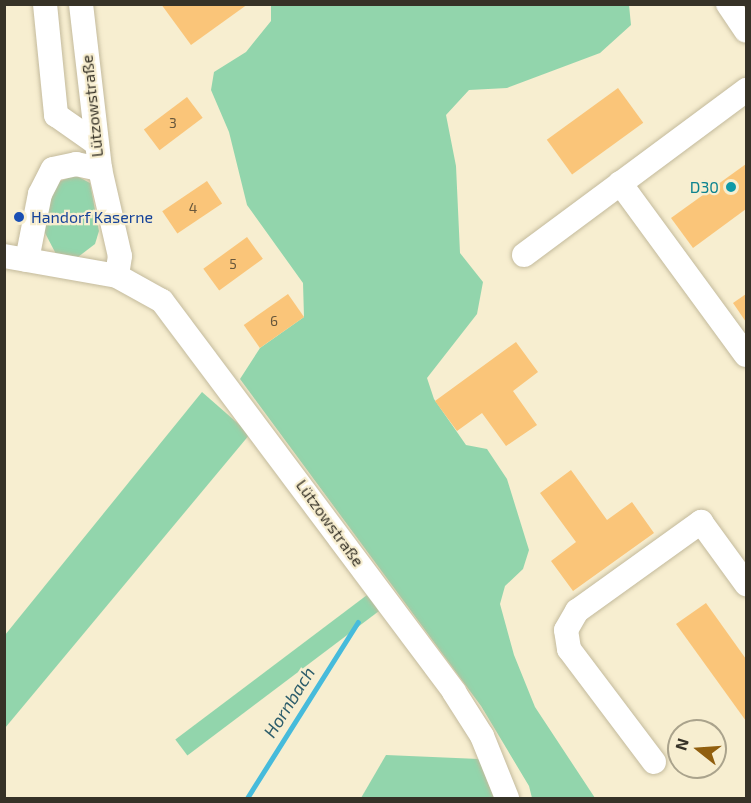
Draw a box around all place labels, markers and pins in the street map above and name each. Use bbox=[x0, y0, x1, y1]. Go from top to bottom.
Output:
place label: D30 bbox=[690, 177, 719, 197]
marker: D30 bbox=[724, 180, 738, 194]
place label: Handorf Kaserne bbox=[31, 207, 153, 227]
marker: Handorf Kaserne bbox=[12, 210, 26, 224]

